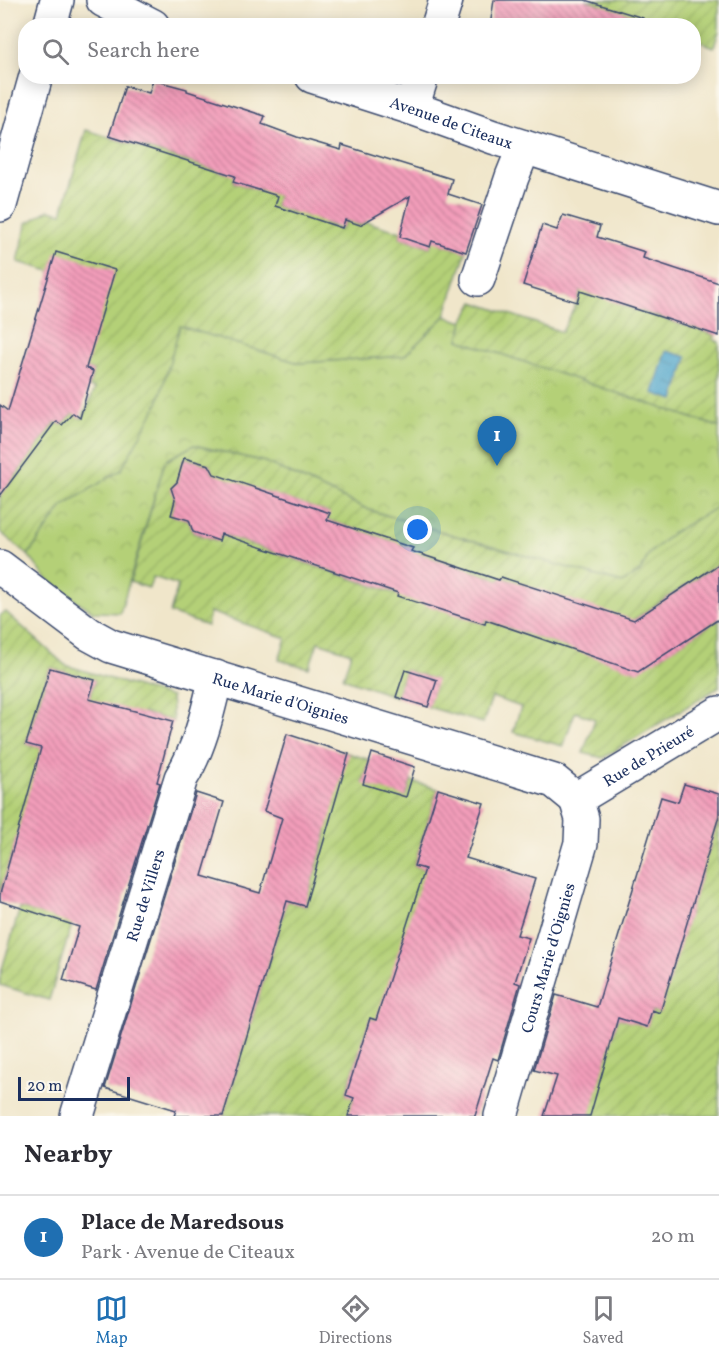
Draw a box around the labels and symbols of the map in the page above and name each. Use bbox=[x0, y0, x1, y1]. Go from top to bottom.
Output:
street label: Avenue de Citeaux bbox=[387, 93, 515, 156]
pin: 1 bbox=[478, 416, 516, 466]
your location bbox=[403, 515, 432, 544]
street label: Rue Marie d'Oignies bbox=[209, 669, 351, 731]
street label: Rue de Prieuré bbox=[599, 722, 699, 793]
street label: Rue de Villers bbox=[122, 847, 172, 945]
street label: Cours Marie d'Oignies bbox=[517, 880, 582, 1036]
scale bar bbox=[18, 1074, 130, 1102]

